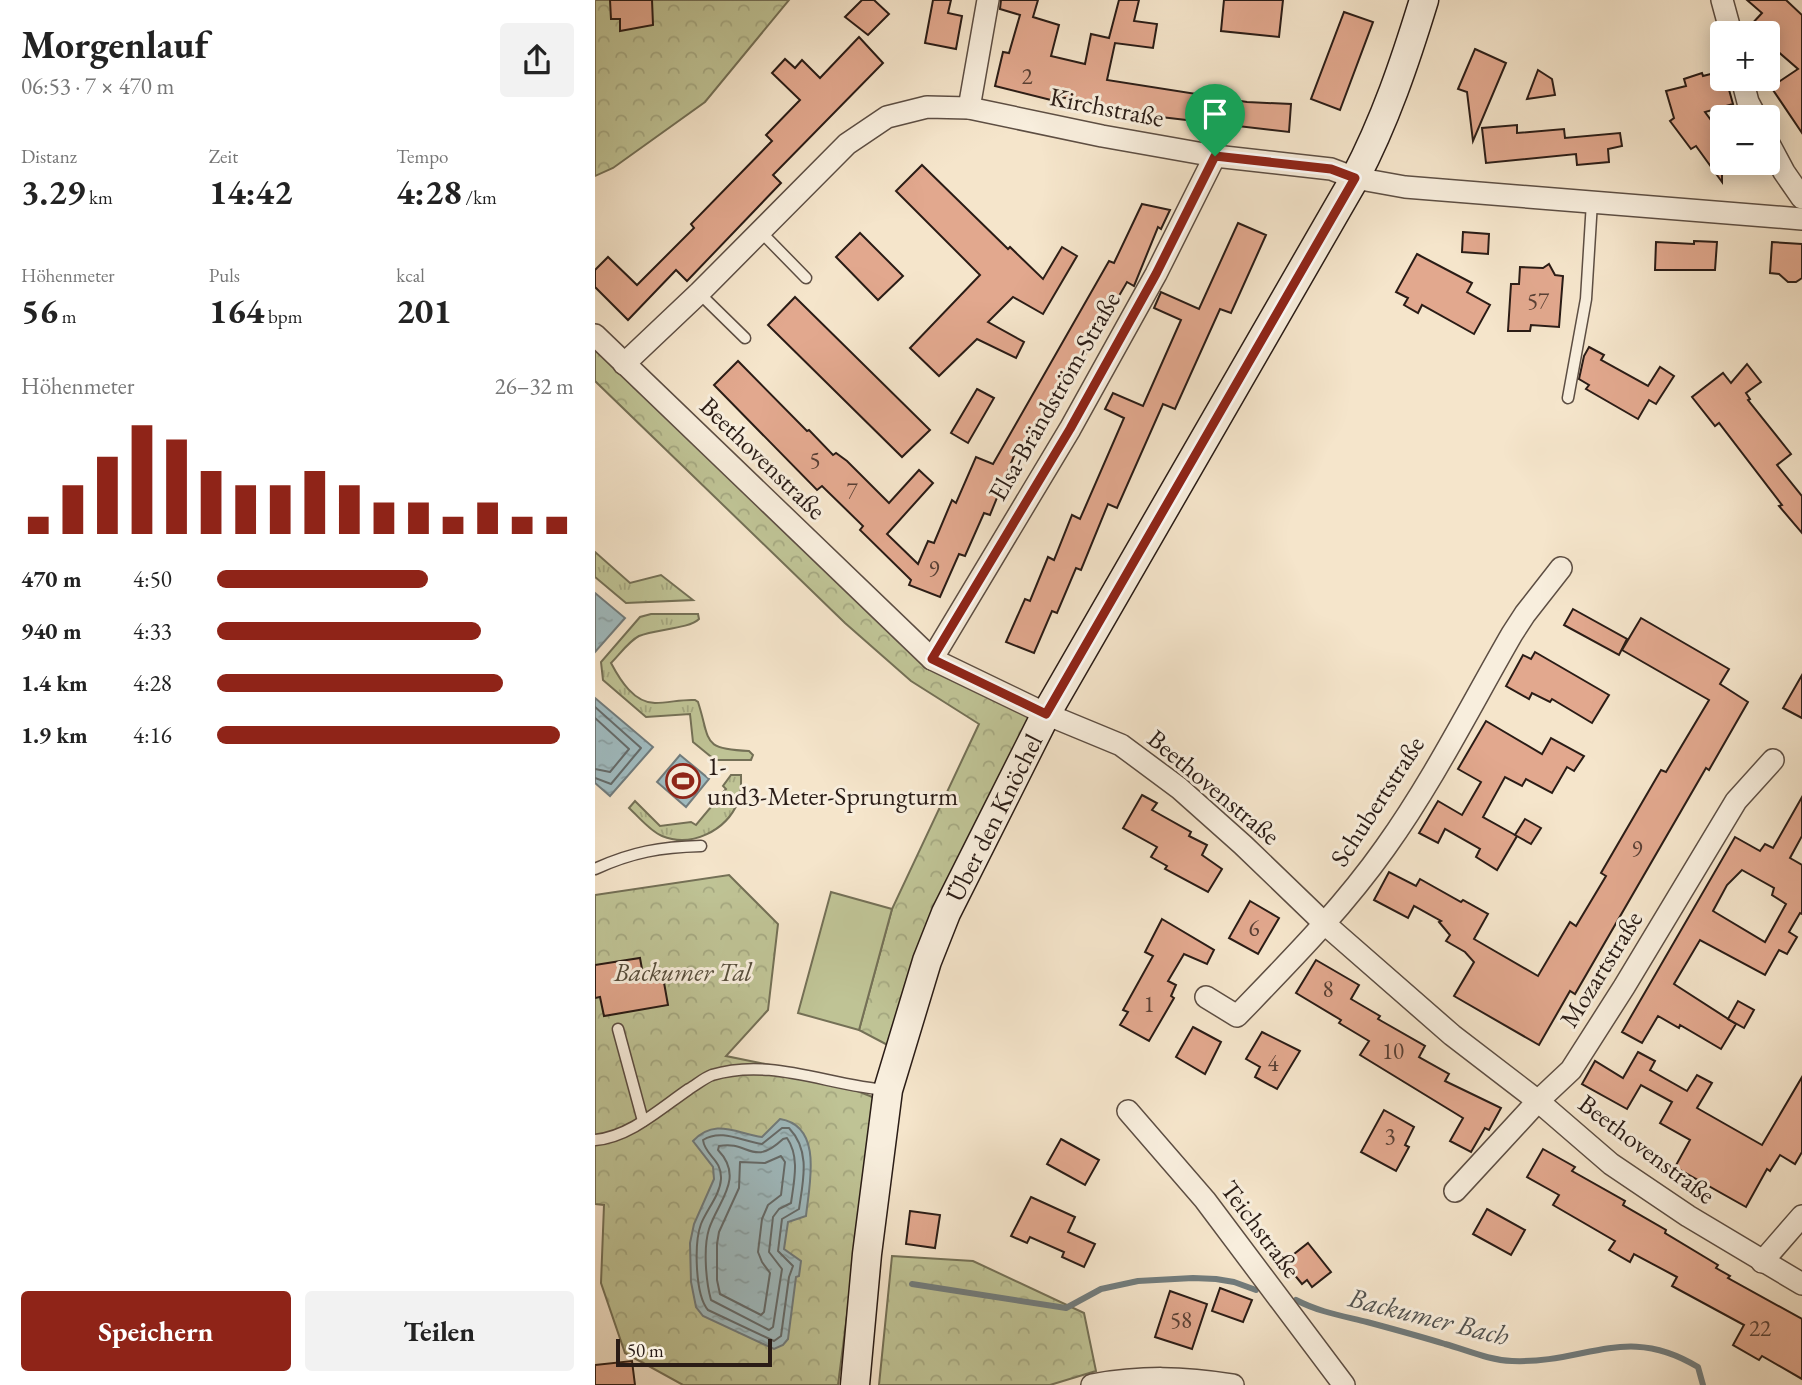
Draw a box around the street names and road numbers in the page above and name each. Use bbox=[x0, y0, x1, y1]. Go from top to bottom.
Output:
street label: Kirchstraße bbox=[1047, 79, 1167, 135]
street label: Elsa-Brändström-Straße bbox=[980, 285, 1128, 507]
street label: Beethovenstraße bbox=[693, 389, 833, 527]
street label: Beethovenstraße bbox=[1141, 722, 1287, 852]
street label: Über den Knöchel bbox=[938, 728, 1050, 907]
street label: Schubertstraße bbox=[1322, 729, 1432, 873]
street label: Mozartstraße bbox=[1552, 904, 1650, 1034]
street label: Beethovenstraße bbox=[1572, 1086, 1722, 1212]
street label: Teichstraße bbox=[1213, 1173, 1309, 1285]

